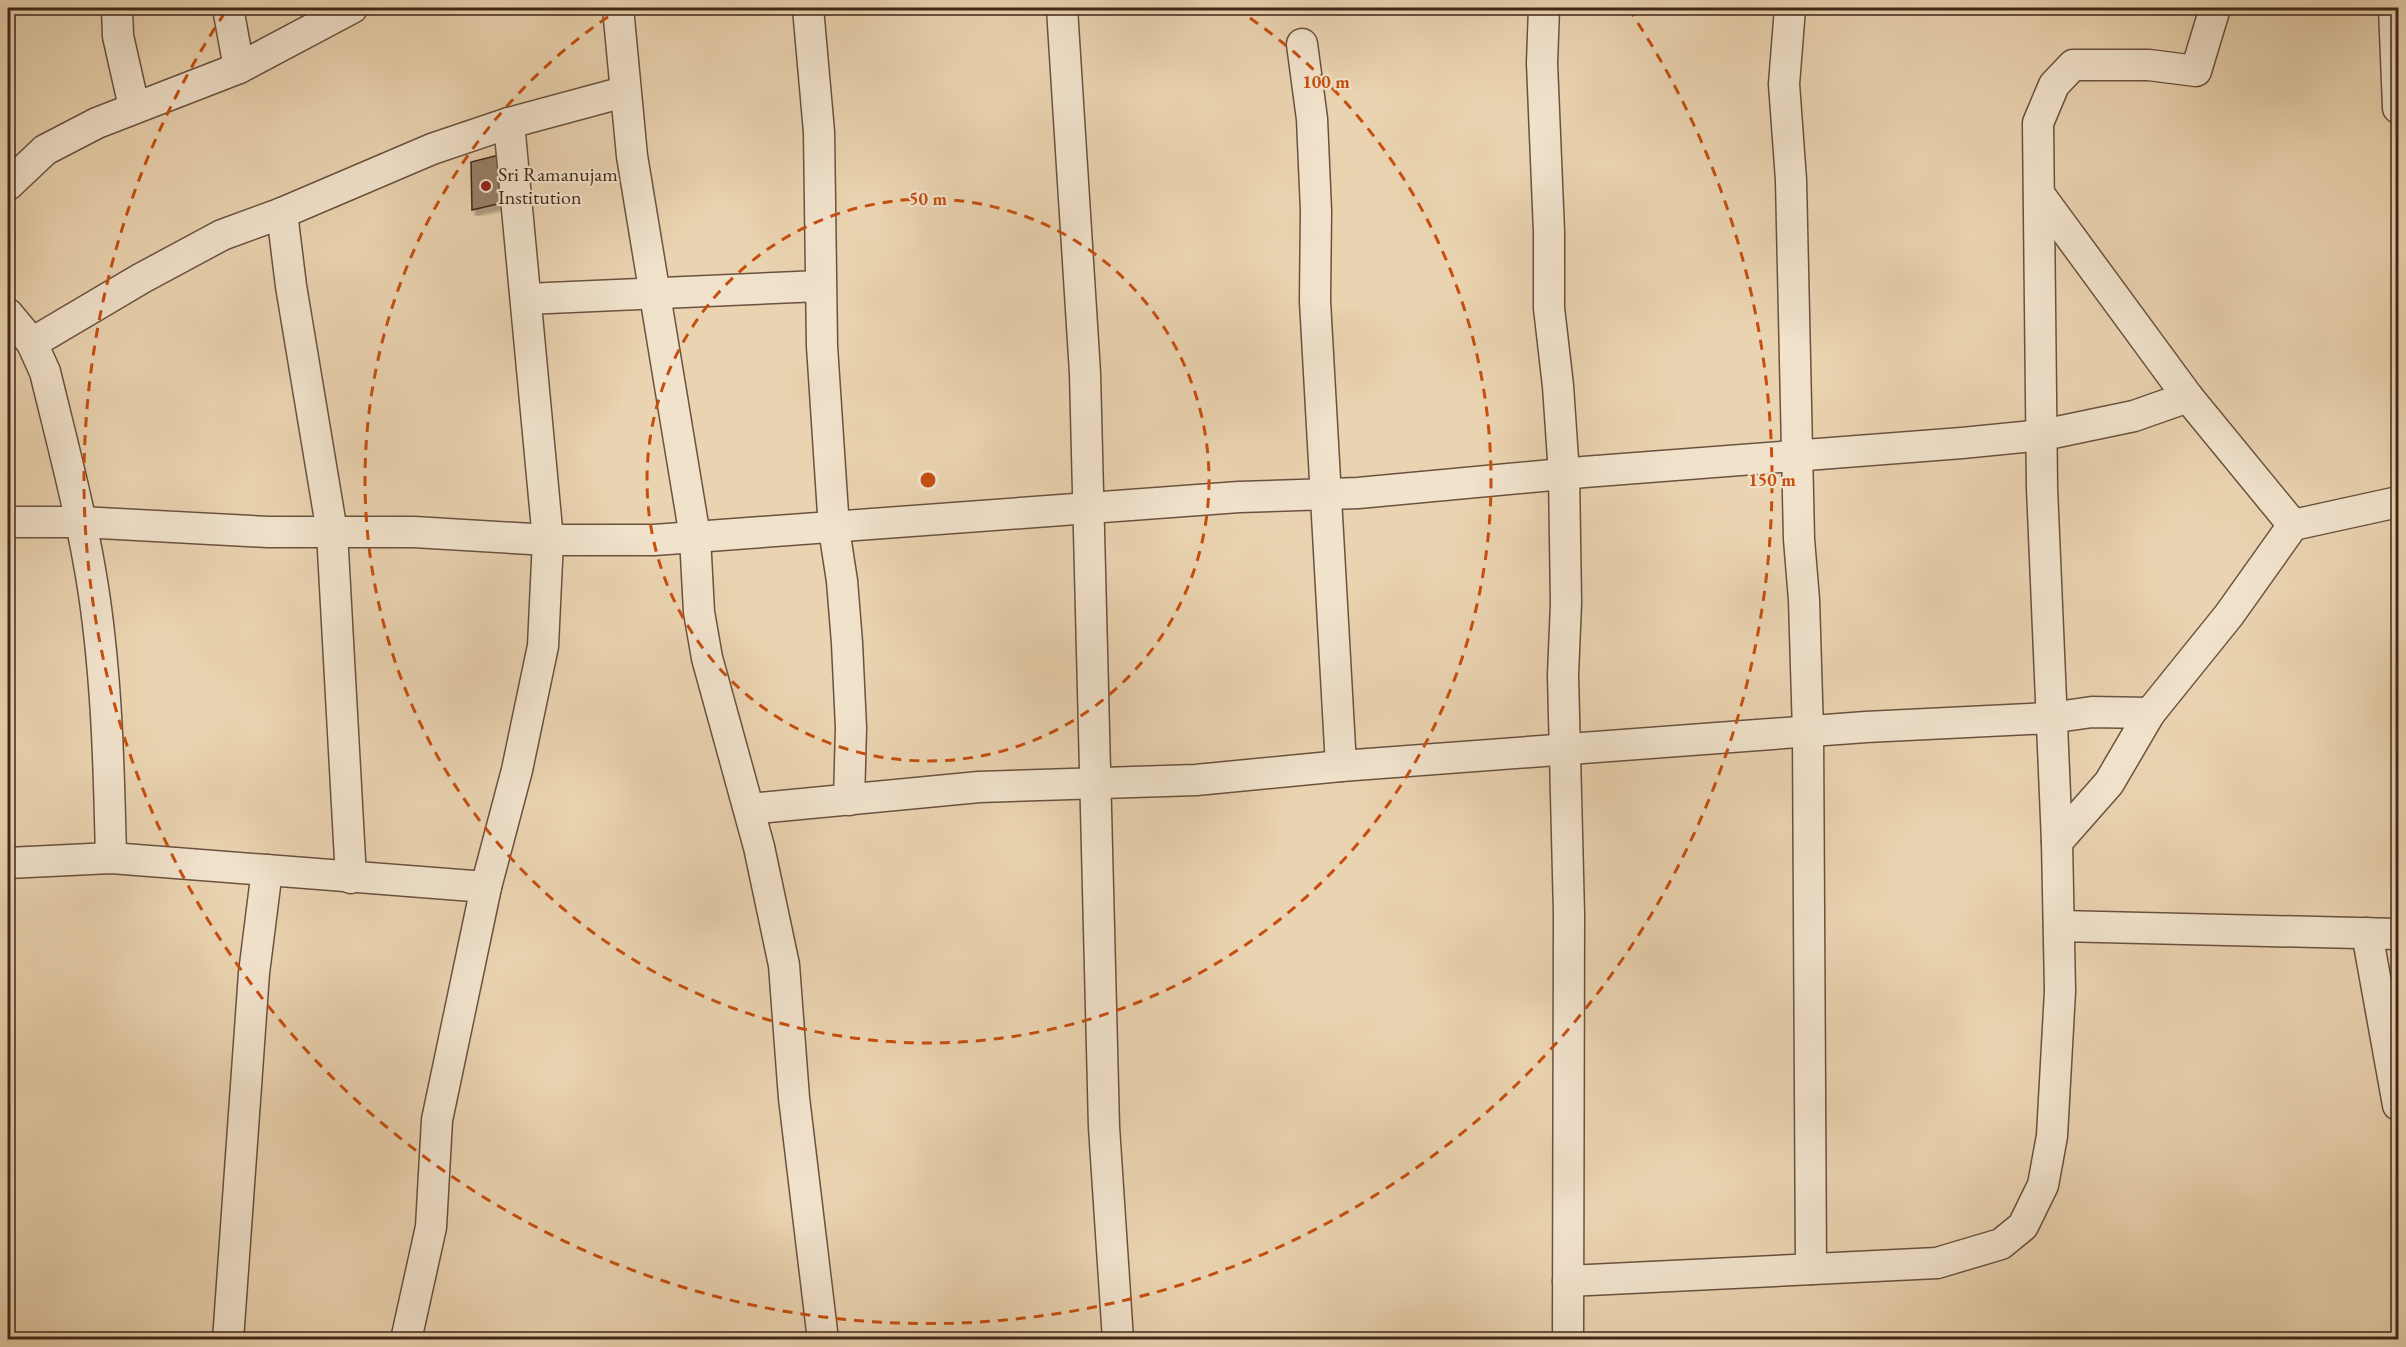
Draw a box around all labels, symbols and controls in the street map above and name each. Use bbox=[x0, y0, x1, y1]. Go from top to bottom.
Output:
text: 100 m bbox=[1302, 70, 1350, 93]
place label: Sri Ramanujam Institution bbox=[498, 161, 618, 210]
marker: Sri Ramanujam Institution bbox=[479, 179, 493, 193]
text: 50 m bbox=[909, 187, 947, 210]
text: 150 m bbox=[1748, 468, 1796, 491]
centre of rings bbox=[918, 470, 938, 490]

